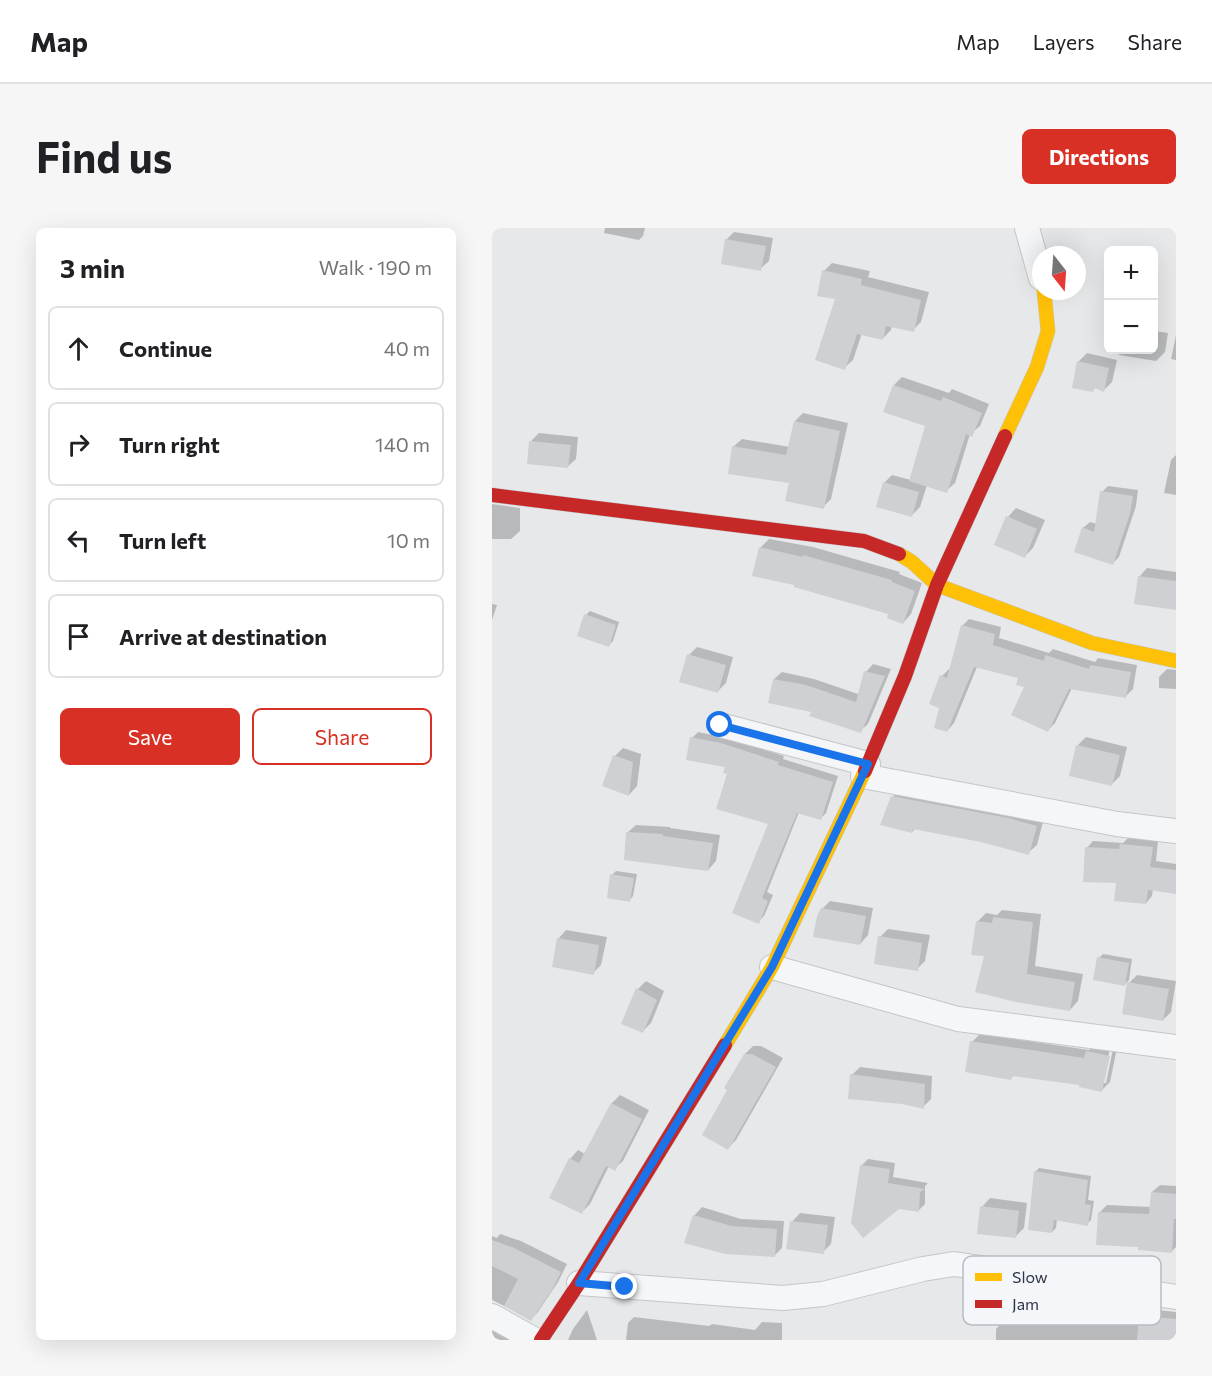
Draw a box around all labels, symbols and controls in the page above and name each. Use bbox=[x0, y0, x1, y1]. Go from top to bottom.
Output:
text: Map bbox=[30, 24, 88, 58]
text: Map bbox=[956, 29, 1000, 54]
text: Layers bbox=[1033, 29, 1095, 54]
text: Share bbox=[1128, 29, 1182, 54]
button: Directions bbox=[1022, 129, 1176, 184]
text: Find us bbox=[36, 130, 172, 182]
north arrow bbox=[1032, 246, 1086, 300]
map controls bbox=[1104, 246, 1158, 354]
button: + bbox=[1104, 246, 1158, 300]
text: 3 min bbox=[60, 252, 125, 283]
text: Walk · 190 m bbox=[319, 255, 432, 279]
button: − bbox=[1104, 300, 1158, 354]
icon: ahead bbox=[62, 332, 95, 365]
text: Continue bbox=[119, 335, 212, 362]
text: 40 m bbox=[384, 336, 430, 360]
icon: right bbox=[62, 428, 95, 461]
text: Turn right bbox=[119, 431, 220, 458]
text: 140 m bbox=[375, 432, 430, 456]
icon: left bbox=[62, 524, 95, 557]
text: Turn left bbox=[119, 527, 206, 554]
text: 10 m bbox=[387, 528, 430, 552]
icon: arrive bbox=[62, 620, 95, 653]
text: Arrive at destination bbox=[119, 623, 327, 650]
button: Save bbox=[60, 708, 240, 765]
button: Share bbox=[252, 708, 432, 765]
route start bbox=[706, 711, 732, 737]
legend bbox=[963, 1256, 1161, 1325]
text: Slow bbox=[1012, 1267, 1048, 1286]
route end bbox=[611, 1273, 637, 1299]
text: Jam bbox=[1012, 1294, 1039, 1313]

